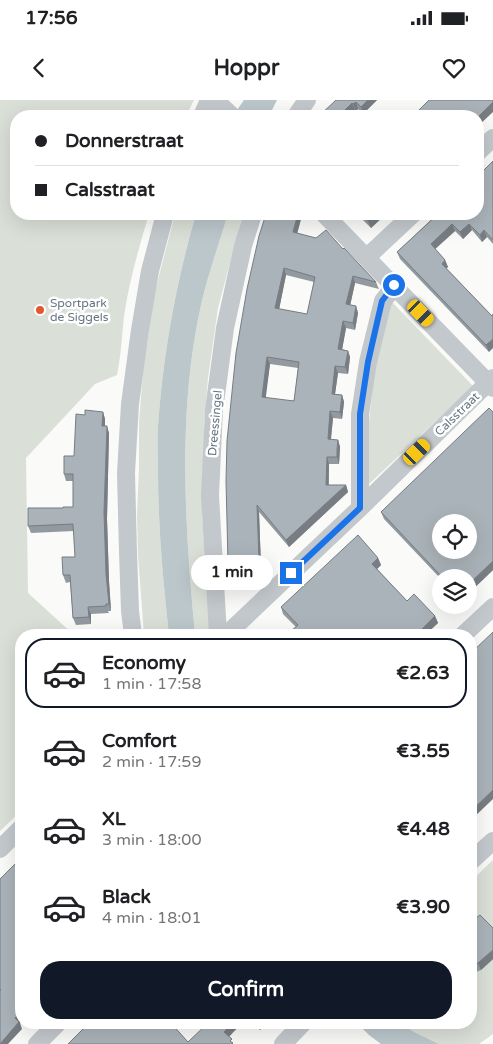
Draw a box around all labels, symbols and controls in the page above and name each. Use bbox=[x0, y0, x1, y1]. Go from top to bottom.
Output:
text: 17:56 bbox=[25, 7, 78, 29]
icon: back bbox=[25, 54, 53, 82]
icon: heart bbox=[440, 54, 468, 82]
text: Hoppr bbox=[214, 55, 279, 81]
text: Donnerstraat bbox=[65, 130, 184, 152]
text: Calsstraat bbox=[65, 179, 155, 201]
route start bbox=[383, 274, 405, 296]
place label: Sportpark de Siggels bbox=[50, 296, 109, 324]
car bbox=[405, 297, 436, 329]
marker: Sportpark de Siggels bbox=[34, 304, 46, 316]
street label: Dreessingel bbox=[205, 389, 225, 457]
street label: Calsstraat bbox=[432, 389, 483, 439]
car bbox=[400, 436, 433, 468]
map controls bbox=[432, 514, 477, 614]
button: locate bbox=[432, 514, 477, 559]
callout: 1 min bbox=[191, 556, 274, 590]
text: 1 min bbox=[211, 562, 253, 582]
route end bbox=[280, 562, 302, 584]
button: layers bbox=[432, 569, 477, 614]
icon: car bbox=[42, 651, 87, 696]
text: Economy bbox=[102, 652, 186, 674]
text: €2.63 bbox=[396, 662, 450, 684]
text: 1 min · 17:58 bbox=[102, 674, 201, 694]
icon: car bbox=[42, 729, 87, 774]
text: Comfort bbox=[102, 730, 176, 752]
text: €3.55 bbox=[396, 740, 450, 762]
text: 2 min · 17:59 bbox=[102, 752, 201, 772]
icon: car bbox=[42, 807, 87, 852]
text: XL bbox=[102, 808, 126, 830]
text: €4.48 bbox=[397, 818, 450, 840]
text: 3 min · 18:00 bbox=[102, 830, 201, 850]
icon: car bbox=[42, 885, 87, 930]
text: Black bbox=[102, 886, 151, 908]
text: €3.90 bbox=[396, 896, 450, 918]
text: 4 min · 18:01 bbox=[102, 908, 201, 928]
button: Confirm bbox=[40, 961, 452, 1019]

